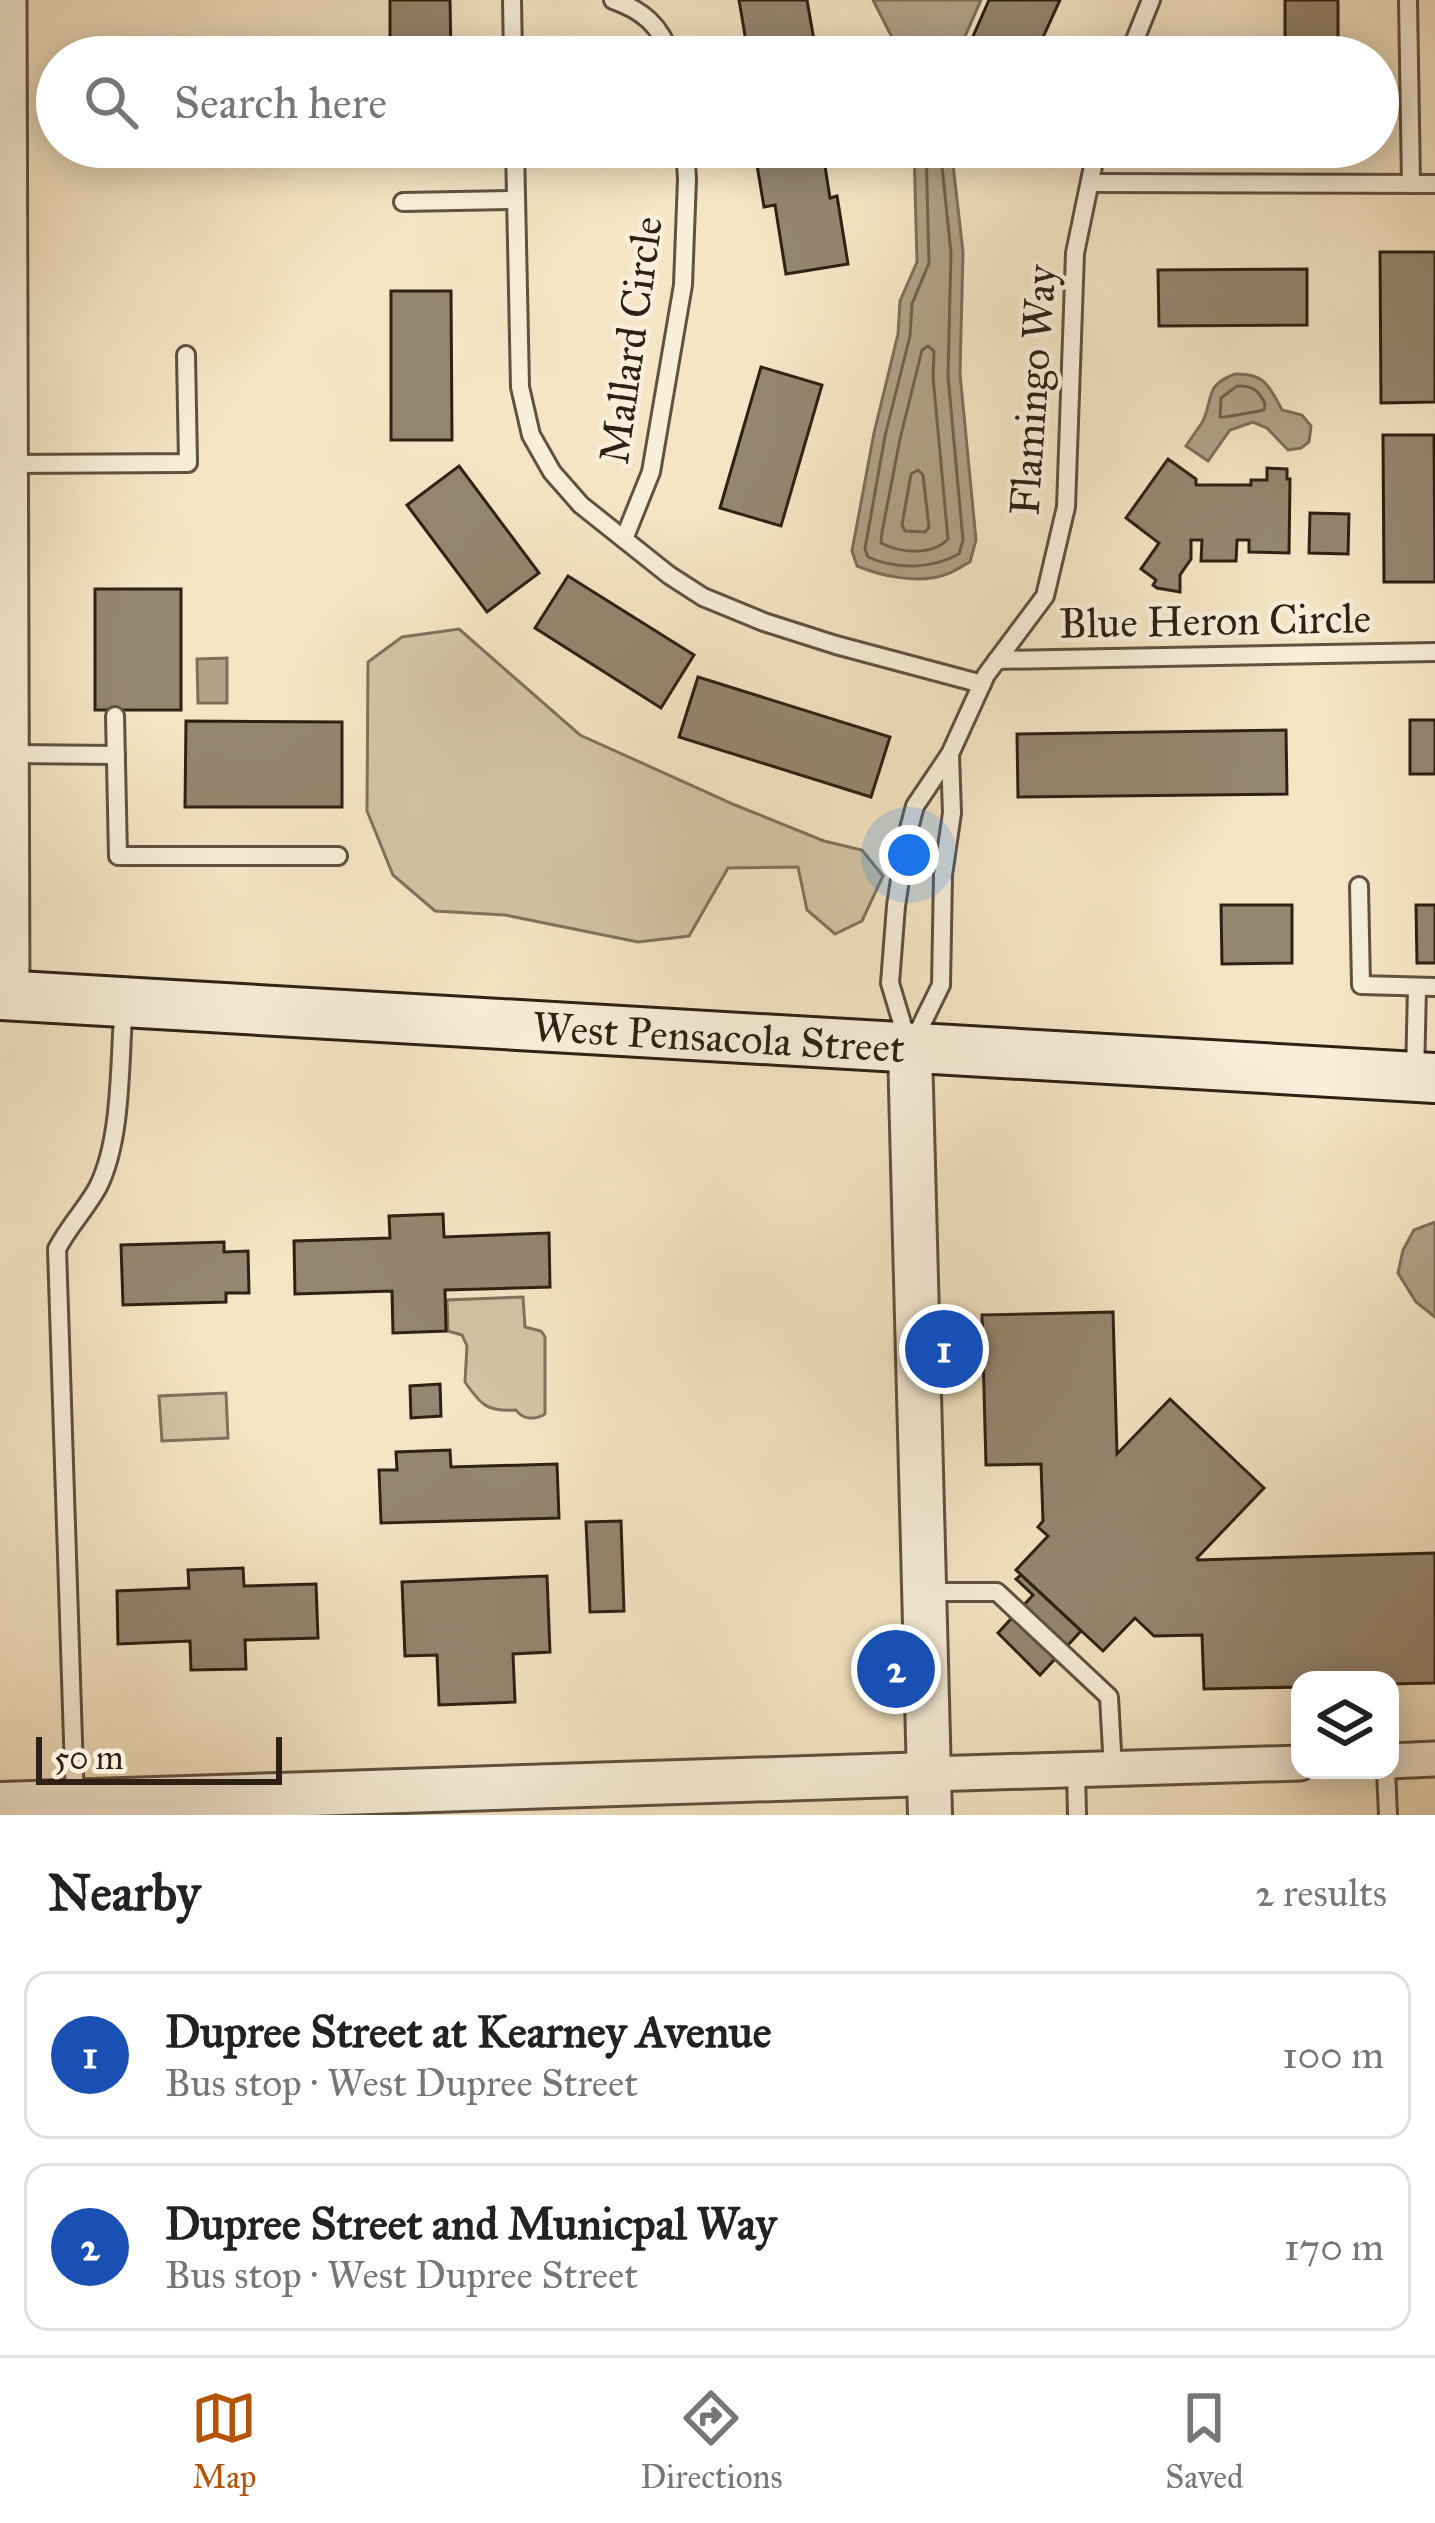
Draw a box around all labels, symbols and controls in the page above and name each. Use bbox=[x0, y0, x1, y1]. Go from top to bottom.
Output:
search box bbox=[36, 36, 1399, 168]
icon: search bbox=[78, 69, 144, 135]
text: Search here bbox=[174, 75, 387, 130]
street label: Mallard Circle bbox=[588, 213, 674, 467]
street label: Flamingo Way bbox=[998, 262, 1068, 517]
street label: Blue Heron Circle bbox=[1059, 592, 1372, 650]
your location bbox=[879, 825, 939, 885]
street label: West Pensacola Street bbox=[531, 1001, 906, 1074]
pin: 1 bbox=[905, 1304, 983, 1394]
pin: 2 bbox=[857, 1624, 935, 1714]
map controls bbox=[1291, 1671, 1399, 1779]
button: layers bbox=[1291, 1671, 1399, 1779]
scale bar bbox=[36, 1731, 282, 1784]
text: 50 m bbox=[54, 1738, 123, 1778]
text: Nearby bbox=[48, 1862, 200, 1924]
text: 2 results bbox=[1255, 1869, 1387, 1917]
text: Dupree Street at Kearney Avenue bbox=[165, 2004, 771, 2059]
text: 1 bbox=[82, 2031, 98, 2079]
text: 100 m bbox=[1282, 2031, 1384, 2079]
text: Bus stop · West Dupree Street bbox=[165, 2059, 638, 2107]
text: Dupree Street and Municpal Way bbox=[165, 2196, 777, 2251]
text: 2 bbox=[80, 2223, 100, 2271]
text: 170 m bbox=[1284, 2223, 1384, 2271]
text: Bus stop · West Dupree Street bbox=[165, 2251, 638, 2299]
tab: Map bbox=[191, 2385, 257, 2497]
tab: Directions bbox=[640, 2385, 782, 2497]
tab: Saved bbox=[1165, 2385, 1244, 2497]

